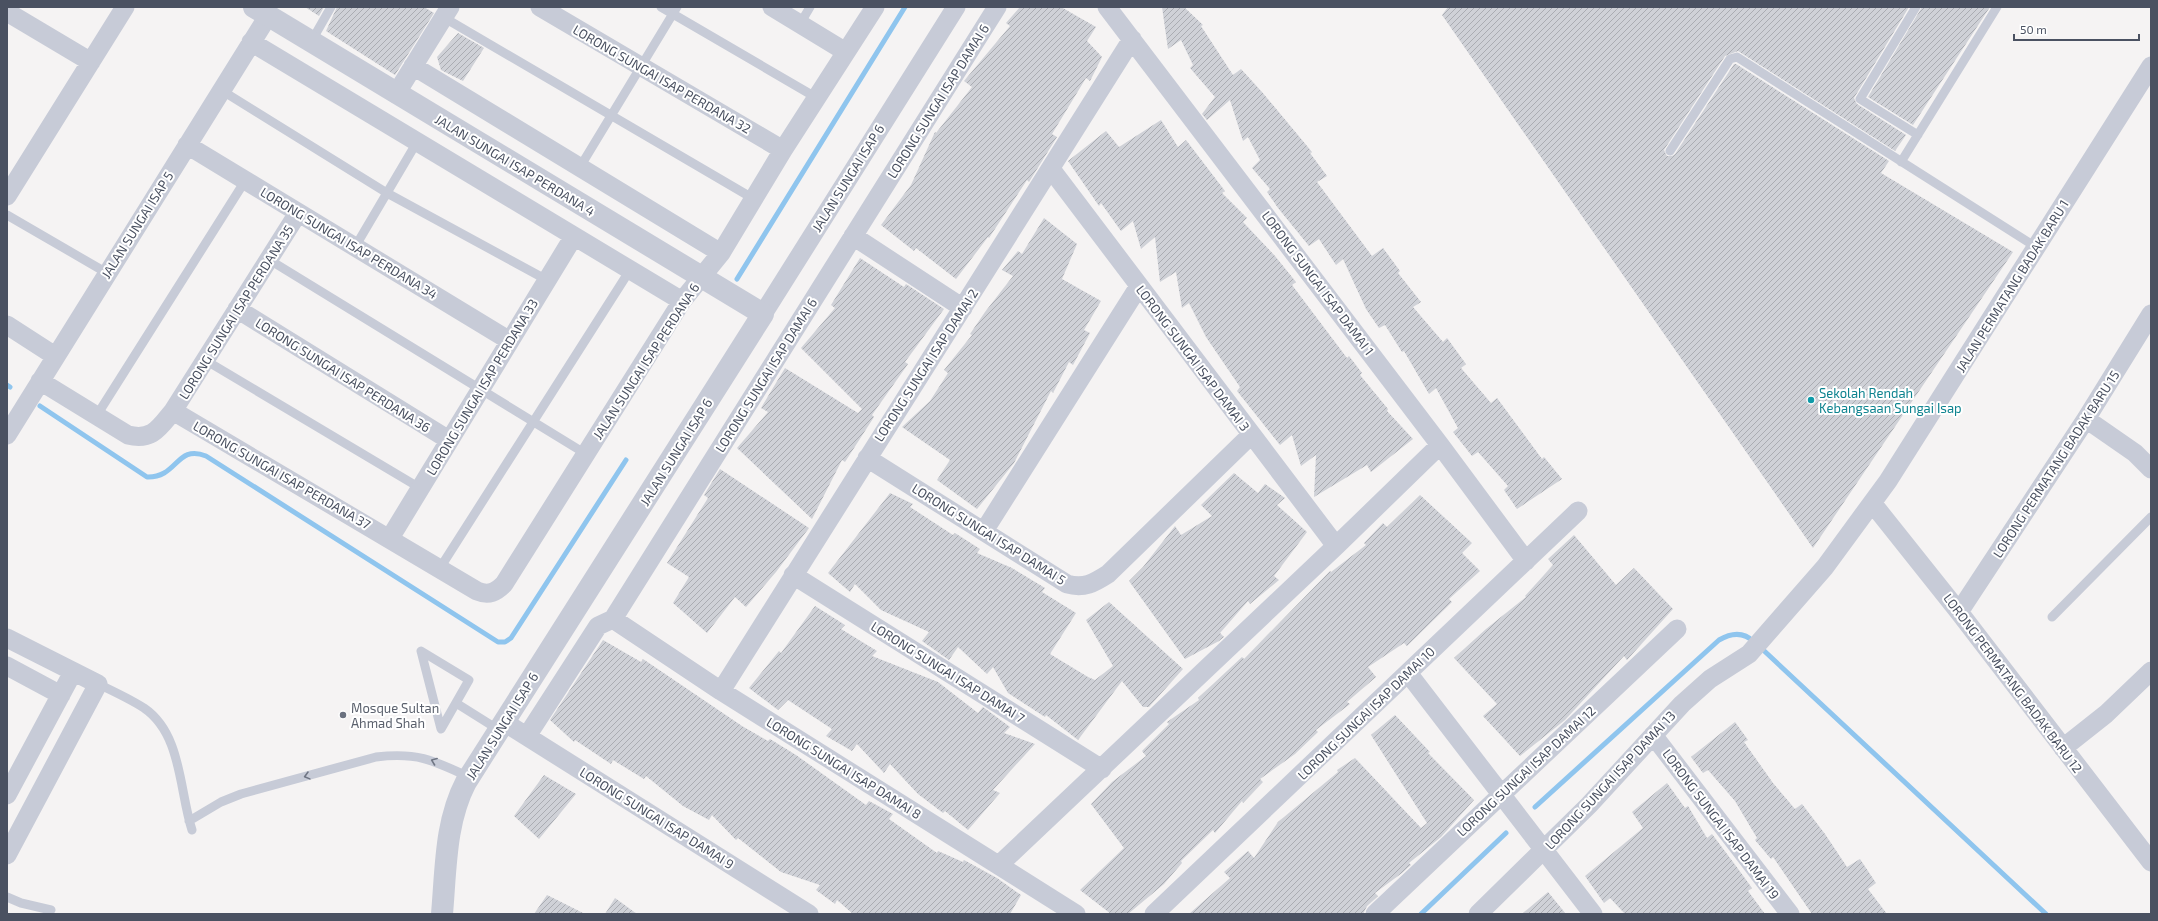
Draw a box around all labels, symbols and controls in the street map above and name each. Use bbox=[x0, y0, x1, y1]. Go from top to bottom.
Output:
scale bar bbox=[2014, 16, 2139, 42]
street label: LORONG SUNGAI ISAP PERDANA 32 bbox=[570, 21, 754, 137]
street label: LORONG SUNGAI ISAP DAMAI 6 bbox=[884, 21, 992, 181]
text: 50 m bbox=[2020, 22, 2047, 36]
street label: JALAN SUNGAI ISAP PERDANA 4 bbox=[432, 111, 598, 219]
street label: JALAN SUNGAI ISAP 6 bbox=[808, 121, 888, 235]
street label: JALAN SUNGAI ISAP 5 bbox=[98, 169, 176, 281]
street label: LORONG SUNGAI ISAP PERDANA 34 bbox=[258, 184, 440, 302]
street label: JALAN PERMATANG BADAK BARU 1 bbox=[1952, 197, 2072, 375]
street label: LORONG SUNGAI ISAP DAMAI 1 bbox=[1258, 208, 1378, 358]
street label: LORONG SUNGAI ISAP PERDANA 35 bbox=[176, 222, 296, 402]
street label: JALAN SUNGAI ISAP PERDANA 6 bbox=[589, 280, 703, 442]
street label: LORONG SUNGAI ISAP DAMAI 3 bbox=[1133, 282, 1253, 434]
street label: LORONG SUNGAI ISAP DAMAI 2 bbox=[871, 286, 981, 444]
street label: LORONG SUNGAI ISAP DAMAI 6 bbox=[712, 295, 820, 455]
street label: LORONG SUNGAI ISAP PERDANA 33 bbox=[423, 296, 541, 478]
street label: LORONG SUNGAI ISAP PERDANA 36 bbox=[253, 314, 433, 436]
street label: LORONG PERMATANG BADAK BARU 15 bbox=[1989, 367, 2123, 561]
place label: Sekolah Rendah Kebangsaan Sungai Isap bbox=[1819, 385, 1962, 416]
street label: JALAN SUNGAI ISAP 6 bbox=[636, 395, 716, 509]
marker: Sekolah Rendah Kebangsaan Sungai Isap bbox=[1806, 395, 1816, 405]
street label: LORONG SUNGAI ISAP PERDANA 37 bbox=[190, 418, 374, 533]
street label: LORONG SUNGAI ISAP DAMAI 5 bbox=[909, 480, 1069, 588]
street label: LORONG PERMATANG BADAK BARU 12 bbox=[1940, 590, 2086, 776]
street label: LORONG SUNGAI ISAP DAMAI 7 bbox=[868, 618, 1028, 726]
street label: LORONG SUNGAI ISAP DAMAI 10 bbox=[1294, 643, 1438, 783]
street label: JALAN SUNGAI ISAP 6 bbox=[462, 669, 542, 783]
place label: Mosque Sultan Ahmad Shah bbox=[351, 700, 439, 731]
street label: LORONG SUNGAI ISAP DAMAI 12 bbox=[1453, 702, 1599, 840]
street label: LORONG SUNGAI ISAP DAMAI 13 bbox=[1541, 707, 1679, 853]
marker: Mosque Sultan Ahmad Shah bbox=[338, 710, 348, 720]
street label: LORONG SUNGAI ISAP DAMAI 8 bbox=[764, 714, 924, 822]
street label: LORONG SUNGAI ISAP DAMAI 19 bbox=[1659, 746, 1783, 902]
one-way arrow bbox=[430, 757, 437, 765]
street label: LORONG SUNGAI ISAP DAMAI 9 bbox=[577, 764, 737, 872]
one-way arrow bbox=[304, 771, 311, 779]

